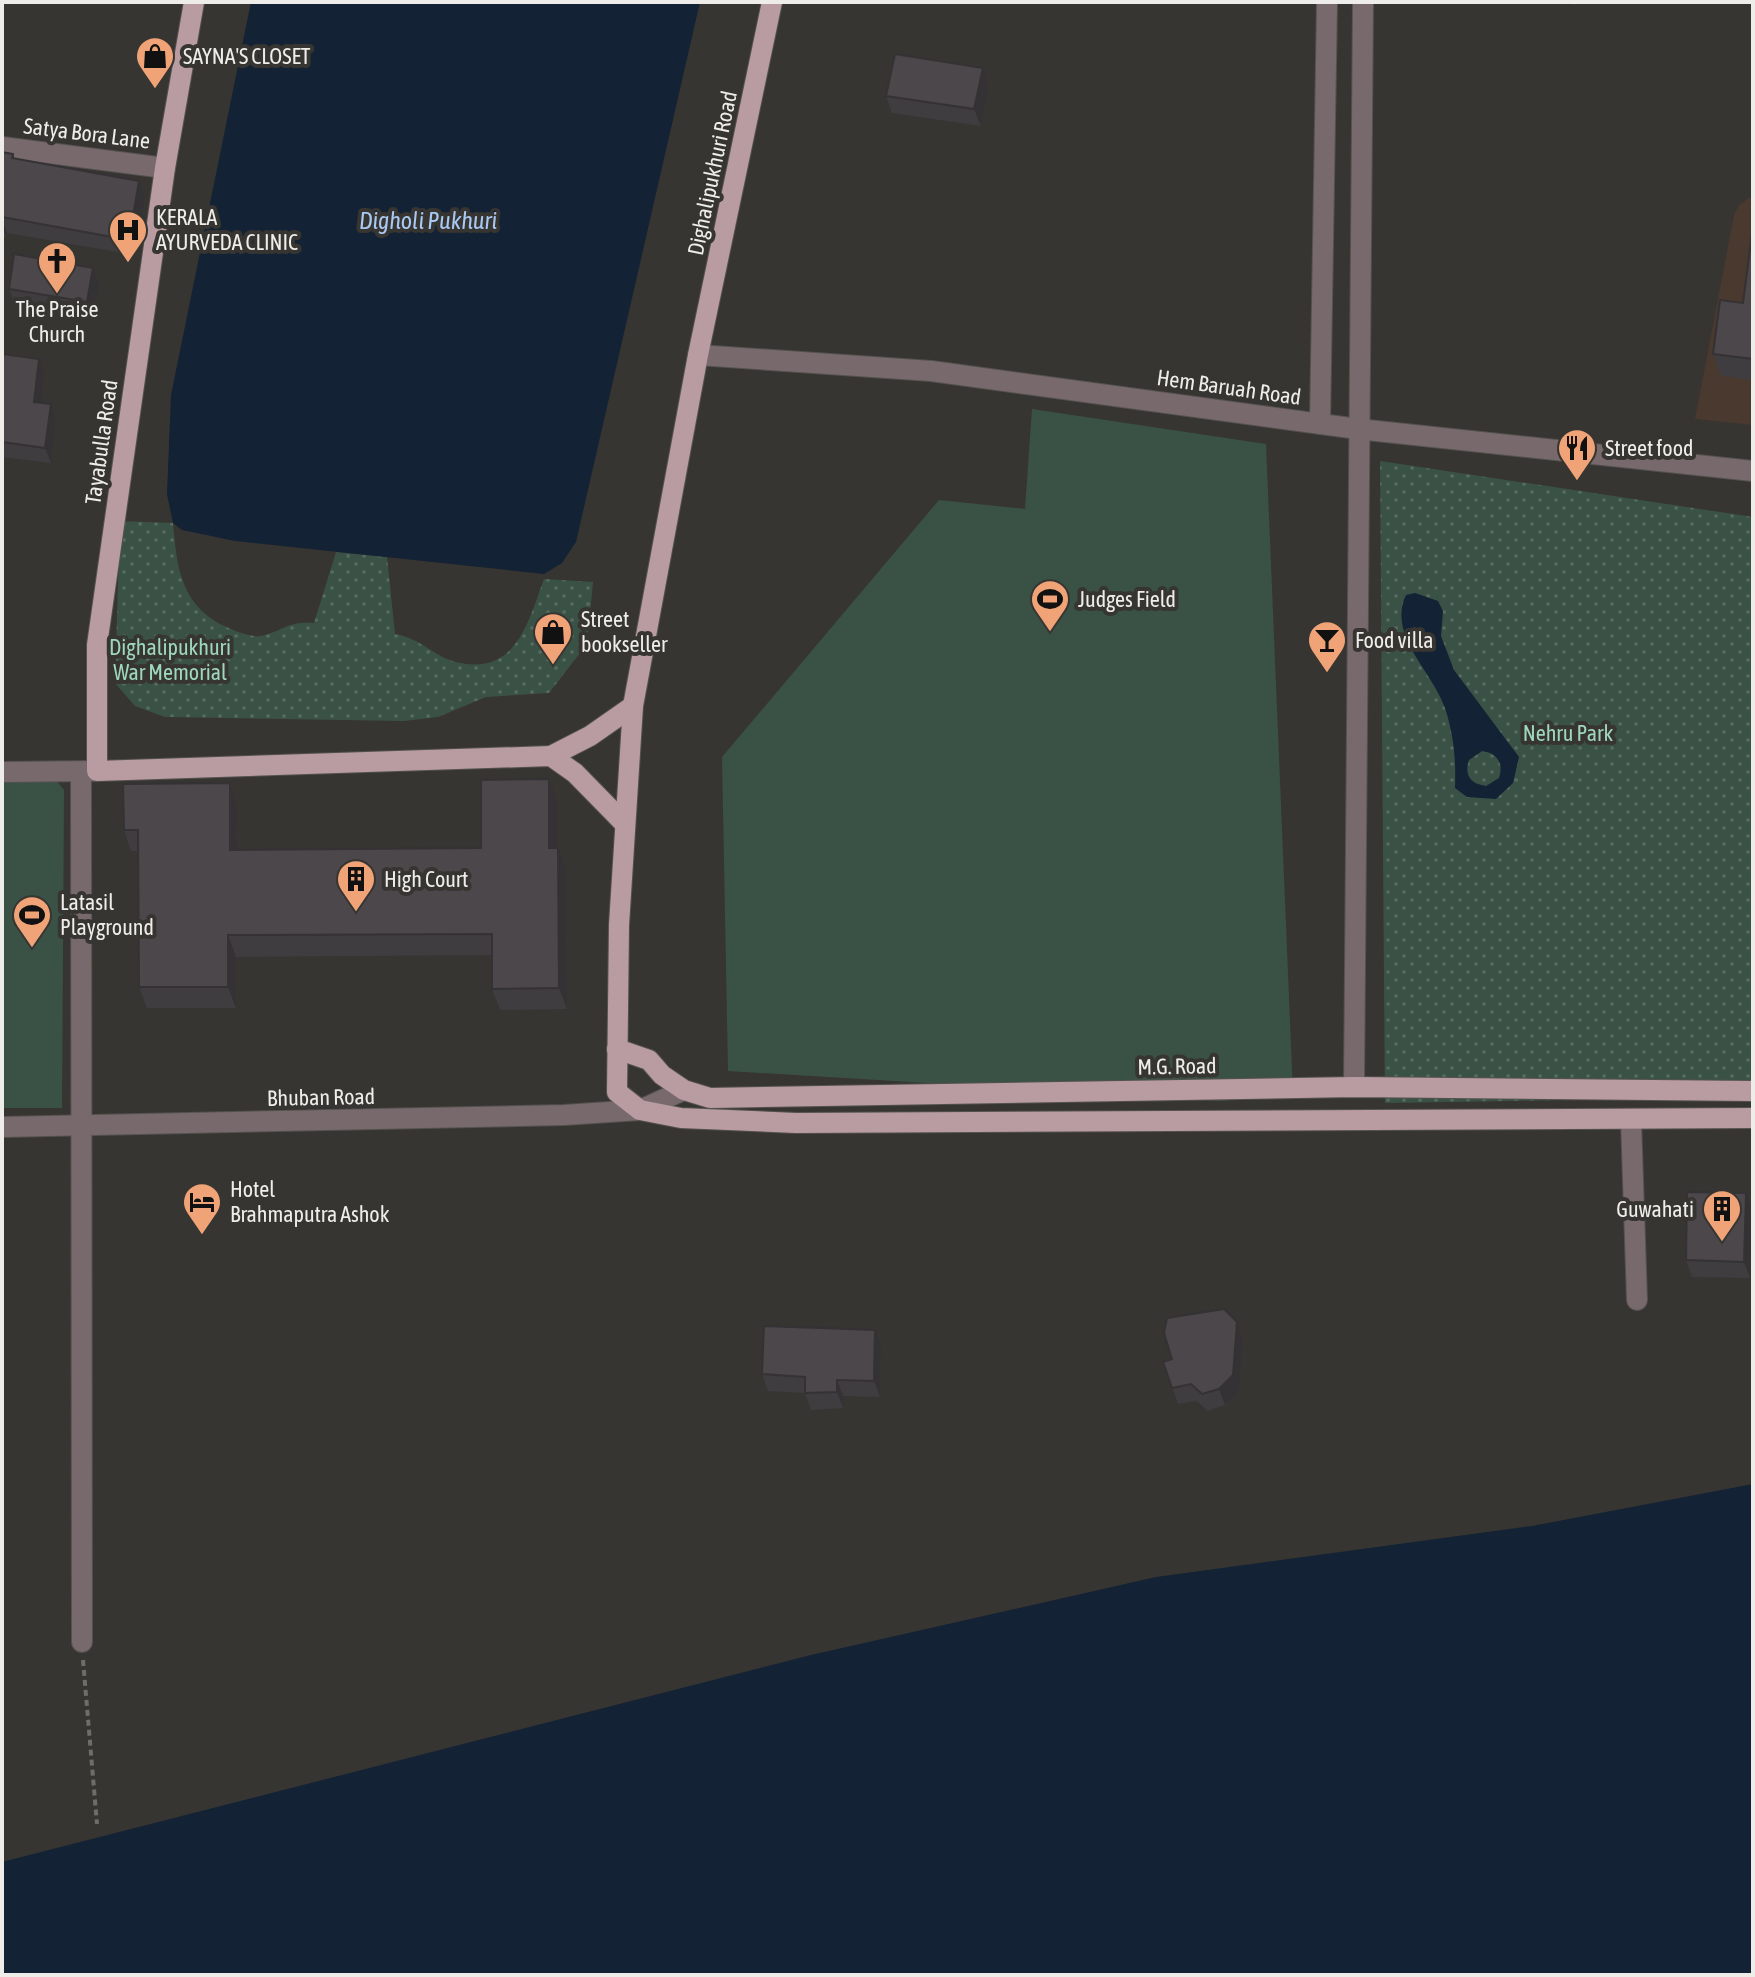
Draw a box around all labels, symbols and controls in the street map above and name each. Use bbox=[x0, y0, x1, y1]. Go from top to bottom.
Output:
shop icon: SAYNA'S CLOSET bbox=[134, 35, 176, 90]
place label: SAYNA'S CLOSET bbox=[183, 43, 311, 69]
street label: Dighalipukhuri Road bbox=[682, 89, 742, 257]
street label: Satya Bora Lane bbox=[22, 112, 152, 154]
place label: KERALA AYURVEDA CLINIC bbox=[156, 204, 298, 255]
water label: Digholi Pukhuri bbox=[359, 207, 497, 234]
hospital icon: KERALA AYURVEDA CLINIC bbox=[107, 209, 149, 264]
church icon: The Praise Church bbox=[36, 240, 78, 295]
place label: The Praise Church bbox=[16, 296, 98, 347]
street label: Hem Baruah Road bbox=[1155, 364, 1303, 410]
street label: Tayabulla Road bbox=[79, 378, 123, 506]
restaurant icon: Street food bbox=[1556, 427, 1598, 482]
place label: Street food bbox=[1605, 435, 1693, 461]
sports icon: Judges Field bbox=[1029, 578, 1071, 633]
place label: Judges Field bbox=[1078, 586, 1176, 612]
place label: Street bookseller bbox=[581, 606, 668, 657]
shop icon: Street bookseller bbox=[532, 611, 574, 666]
bar icon: Food villa bbox=[1306, 619, 1348, 674]
place label: Food villa bbox=[1355, 627, 1434, 653]
park label: Dighalipukhuri War Memorial bbox=[109, 634, 231, 685]
park label: Nehru Park bbox=[1523, 720, 1614, 746]
building icon: High Court bbox=[335, 858, 377, 913]
place label: High Court bbox=[384, 866, 468, 892]
place label: Latasil Playground bbox=[60, 889, 154, 940]
sports icon: Latasil Playground bbox=[11, 894, 53, 949]
street label: M.G. Road bbox=[1137, 1052, 1217, 1080]
street label: Bhuban Road bbox=[267, 1083, 375, 1111]
place label: Hotel Brahmaputra Ashok bbox=[230, 1176, 390, 1227]
hotel icon: Hotel Brahmaputra Ashok bbox=[181, 1181, 223, 1236]
building icon: Guwahati bbox=[1701, 1188, 1743, 1243]
place label: Guwahati bbox=[1616, 1196, 1694, 1222]

